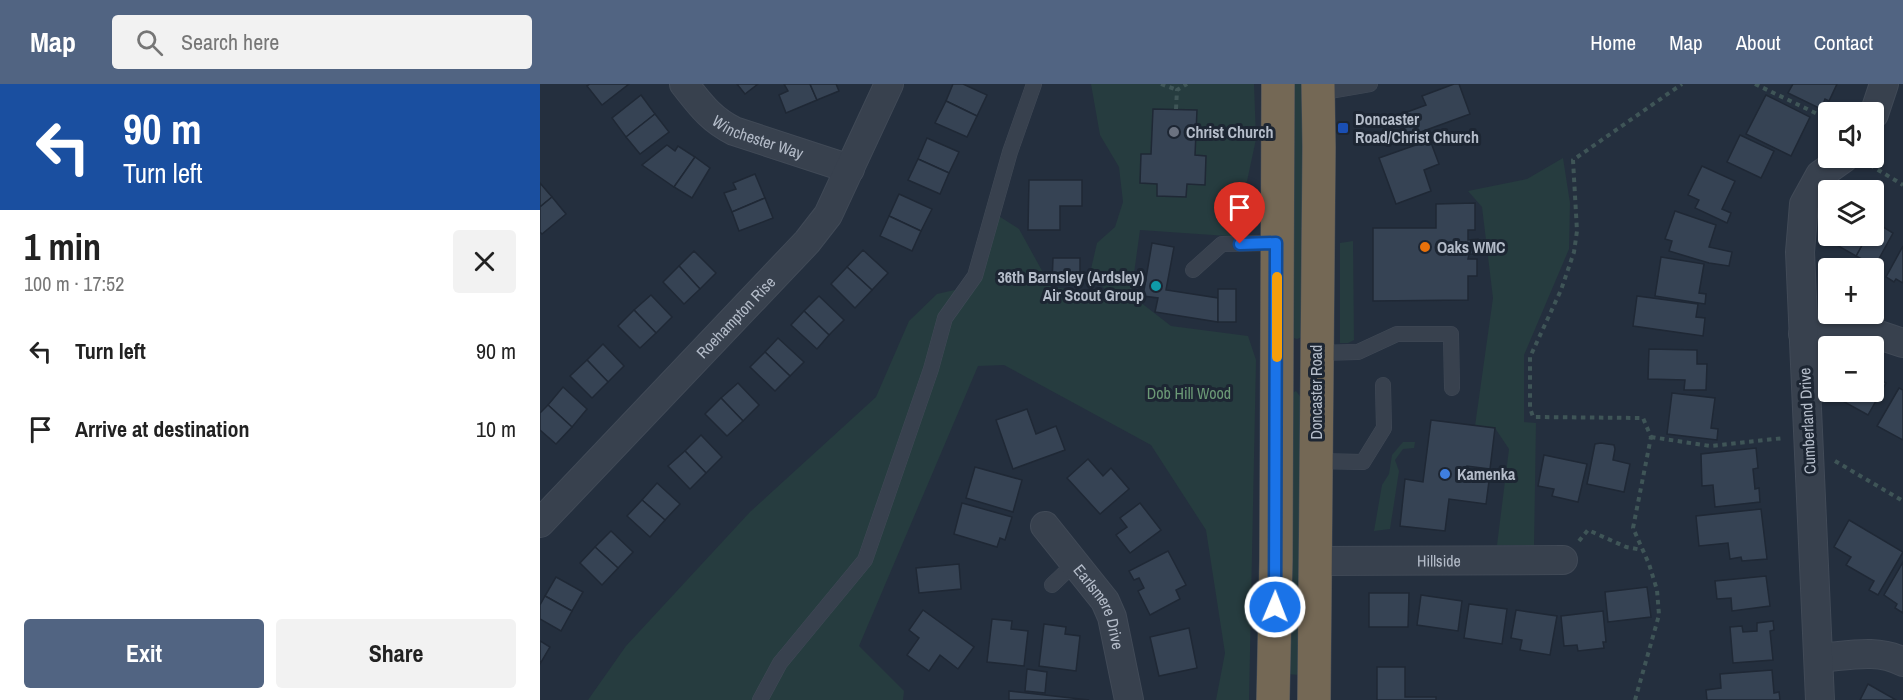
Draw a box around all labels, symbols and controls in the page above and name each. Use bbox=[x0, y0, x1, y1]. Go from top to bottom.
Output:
search box bbox=[112, 15, 532, 69]
text: Map bbox=[30, 23, 76, 61]
icon: search bbox=[133, 26, 166, 59]
text: Search here bbox=[181, 27, 279, 57]
text: Home bbox=[1590, 28, 1636, 57]
text: Map bbox=[1669, 28, 1703, 57]
text: About bbox=[1736, 28, 1781, 57]
text: Contact bbox=[1814, 28, 1873, 57]
text: 90 m bbox=[123, 101, 202, 157]
map controls bbox=[1818, 102, 1884, 402]
button: sound bbox=[1818, 102, 1884, 168]
icon: left bbox=[24, 108, 102, 186]
place label: Doncaster Road/Christ Church bbox=[1355, 108, 1479, 148]
street label: Winchester Way bbox=[708, 110, 807, 164]
place label: Christ Church bbox=[1186, 121, 1273, 143]
marker: Doncaster Road/Christ Church bbox=[1336, 121, 1350, 135]
marker: Christ Church bbox=[1167, 125, 1181, 139]
text: Turn left bbox=[123, 155, 202, 191]
button: layers bbox=[1818, 180, 1884, 246]
pin bbox=[1214, 182, 1265, 244]
icon: arrive bbox=[1223, 191, 1256, 224]
text: 1 min bbox=[24, 223, 101, 271]
button: close bbox=[453, 230, 516, 293]
place label: Oaks WMC bbox=[1437, 236, 1506, 258]
marker: Oaks WMC bbox=[1418, 240, 1432, 254]
button: + bbox=[1818, 258, 1884, 324]
place label: 36th Barnsley (Ardsley) Air Scout Group bbox=[997, 266, 1144, 306]
text: 100 m · 17:52 bbox=[24, 270, 124, 297]
street label: Roehampton Rise bbox=[691, 271, 780, 363]
marker: 36th Barnsley (Ardsley) Air Scout Group bbox=[1149, 279, 1163, 293]
icon: left bbox=[24, 335, 57, 368]
text: Turn left bbox=[75, 336, 146, 366]
text: 90 m bbox=[476, 336, 516, 366]
button: − bbox=[1818, 336, 1884, 402]
street label: Doncaster Road bbox=[1305, 345, 1327, 439]
street label: Cumberland Drive bbox=[1793, 367, 1821, 475]
park label: Dob Hill Wood bbox=[1147, 382, 1231, 404]
icon: arrive bbox=[24, 413, 57, 446]
text: Arrive at destination bbox=[75, 414, 249, 444]
text: 10 m bbox=[476, 414, 516, 444]
place label: Kamenka bbox=[1457, 463, 1516, 485]
marker: Kamenka bbox=[1438, 467, 1452, 481]
street label: Hillside bbox=[1417, 549, 1461, 572]
street label: Earlsmere Drive bbox=[1069, 559, 1129, 651]
position arrow bbox=[1243, 575, 1307, 639]
button: Exit bbox=[24, 619, 264, 688]
button: Share bbox=[276, 619, 516, 688]

